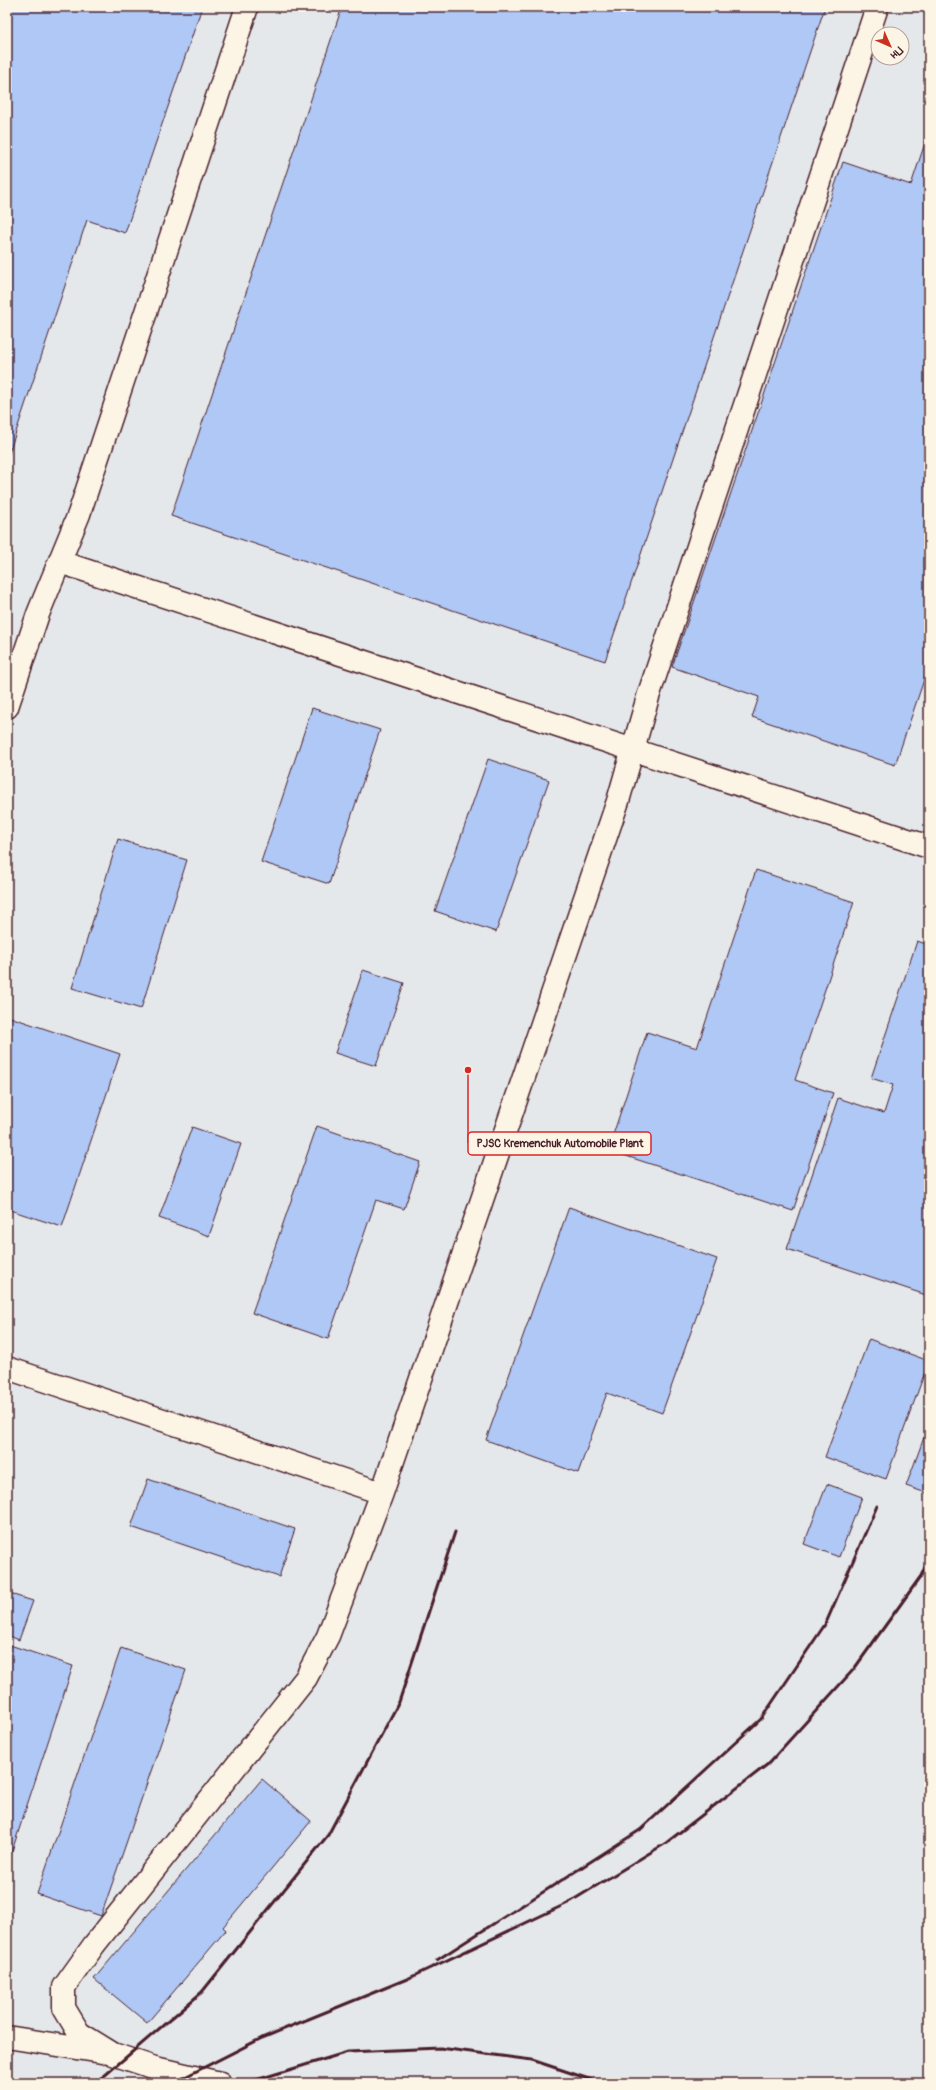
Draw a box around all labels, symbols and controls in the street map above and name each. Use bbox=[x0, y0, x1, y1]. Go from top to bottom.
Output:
north arrow bbox=[870, 26, 910, 66]
text: Пн bbox=[887, 44, 906, 62]
callout: PJSC Kremenchuk Automobile Plant bbox=[468, 1132, 651, 1155]
text: PJSC Kremenchuk Automobile Plant bbox=[477, 1137, 644, 1150]

